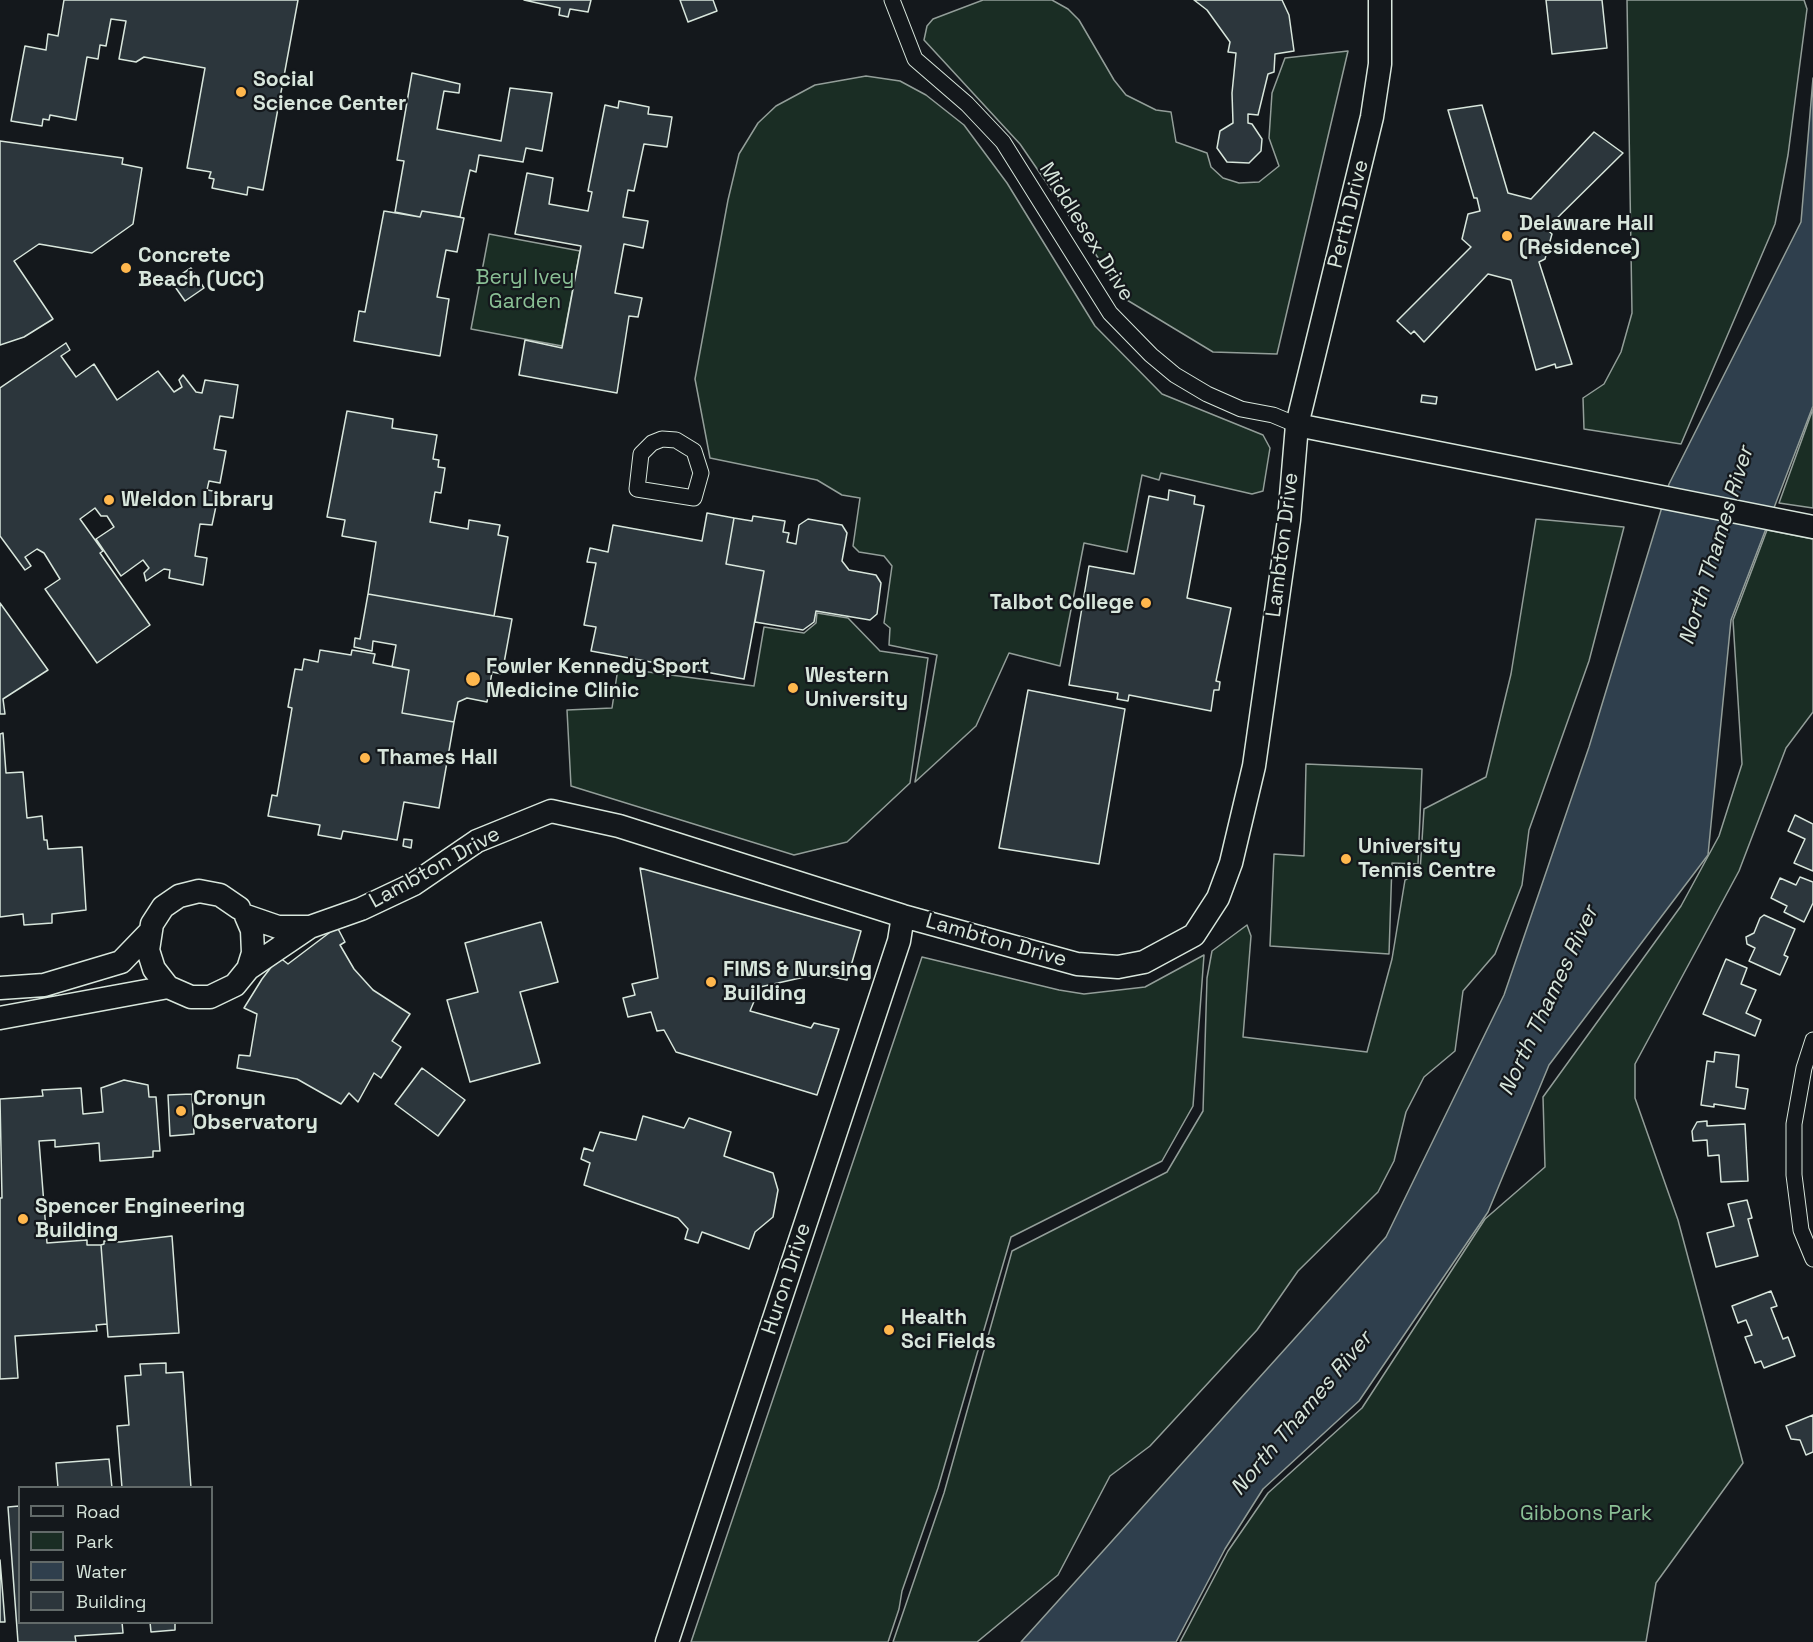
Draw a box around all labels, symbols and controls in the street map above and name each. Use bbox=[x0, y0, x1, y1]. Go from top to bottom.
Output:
place label: Social Science Center bbox=[253, 67, 406, 117]
marker: Social Science Center bbox=[234, 85, 248, 99]
street label: Perth Drive bbox=[1323, 157, 1375, 271]
street label: Middlesex Drive bbox=[1033, 158, 1139, 306]
place label: Delaware Hall (Residence) bbox=[1519, 211, 1654, 261]
marker: Delaware Hall (Residence) bbox=[1500, 229, 1514, 243]
place label: Concrete Beach (UCC) bbox=[138, 243, 264, 293]
marker: Concrete Beach (UCC) bbox=[119, 261, 133, 275]
park label: Beryl Ivey Garden bbox=[476, 265, 574, 315]
water label: North Thames River bbox=[1674, 444, 1760, 648]
street label: Lambton Drive bbox=[1262, 471, 1304, 619]
place label: Weldon Library bbox=[121, 487, 274, 513]
marker: Weldon Library bbox=[102, 493, 116, 507]
place label: Talbot College bbox=[990, 590, 1134, 616]
marker: Talbot College bbox=[1139, 596, 1153, 610]
place label: Fowler Kennedy Sport Medicine Clinic bbox=[486, 654, 709, 704]
place label: Western University bbox=[805, 663, 908, 713]
marker: Fowler Kennedy Sport Medicine Clinic bbox=[464, 670, 482, 688]
marker: Western University bbox=[786, 681, 800, 695]
place label: Thames Hall bbox=[377, 745, 498, 771]
marker: Thames Hall bbox=[358, 751, 372, 765]
street label: Lambton Drive bbox=[365, 822, 505, 914]
place label: University Tennis Centre bbox=[1358, 834, 1496, 884]
marker: University Tennis Centre bbox=[1339, 852, 1353, 866]
water label: North Thames River bbox=[1494, 902, 1604, 1100]
street label: Lambton Drive bbox=[923, 909, 1069, 973]
place label: FIMS & Nursing Building bbox=[723, 957, 872, 1007]
marker: FIMS & Nursing Building bbox=[704, 975, 718, 989]
place label: Cronyn Observatory bbox=[193, 1086, 318, 1136]
marker: Cronyn Observatory bbox=[174, 1104, 188, 1118]
place label: Spencer Engineering Building bbox=[35, 1194, 245, 1244]
marker: Spencer Engineering Building bbox=[16, 1212, 30, 1226]
street label: Huron Drive bbox=[757, 1220, 817, 1338]
place label: Health Sci Fields bbox=[901, 1305, 996, 1355]
marker: Health Sci Fields bbox=[882, 1323, 896, 1337]
water label: North Thames River bbox=[1226, 1327, 1378, 1501]
legend bbox=[18, 1486, 213, 1624]
text: Road bbox=[76, 1500, 120, 1523]
park label: Gibbons Park bbox=[1520, 1501, 1652, 1527]
text: Park bbox=[76, 1530, 113, 1553]
text: Water bbox=[76, 1560, 127, 1583]
text: Building bbox=[76, 1590, 146, 1613]

